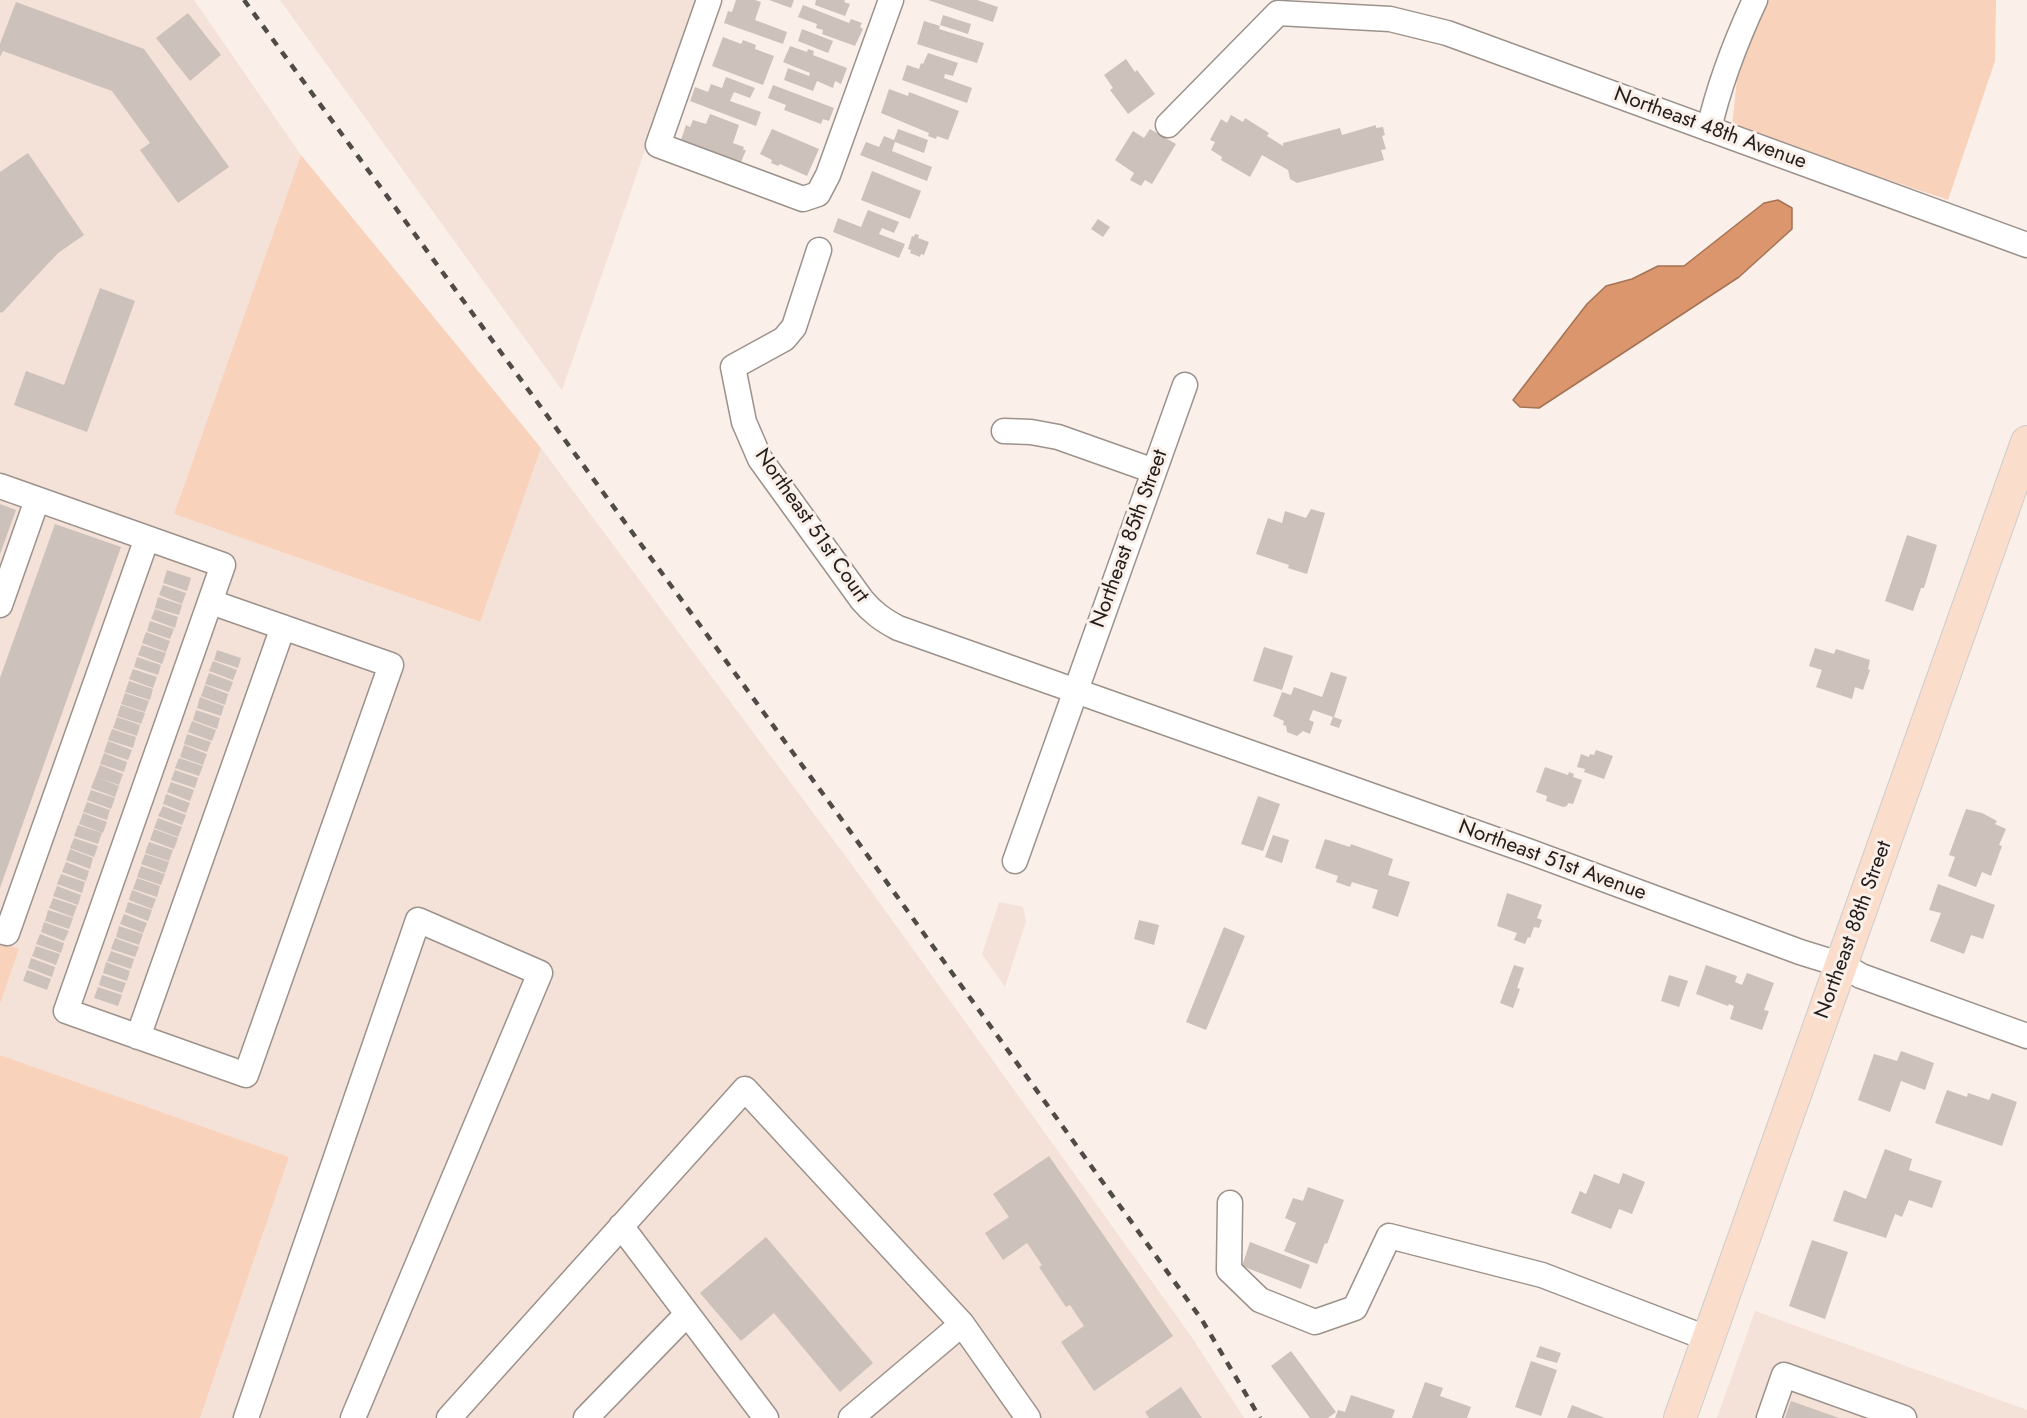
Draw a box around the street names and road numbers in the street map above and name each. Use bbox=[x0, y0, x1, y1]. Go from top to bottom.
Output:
street label: Northeast 48th Avenue bbox=[1610, 82, 1810, 176]
street label: Northeast 51st Court bbox=[748, 444, 874, 608]
street label: Northeast 85th Street bbox=[1086, 447, 1174, 631]
street label: Northeast 51st Avenue bbox=[1455, 815, 1649, 907]
street label: Northeast 88th Street bbox=[1810, 838, 1898, 1022]

